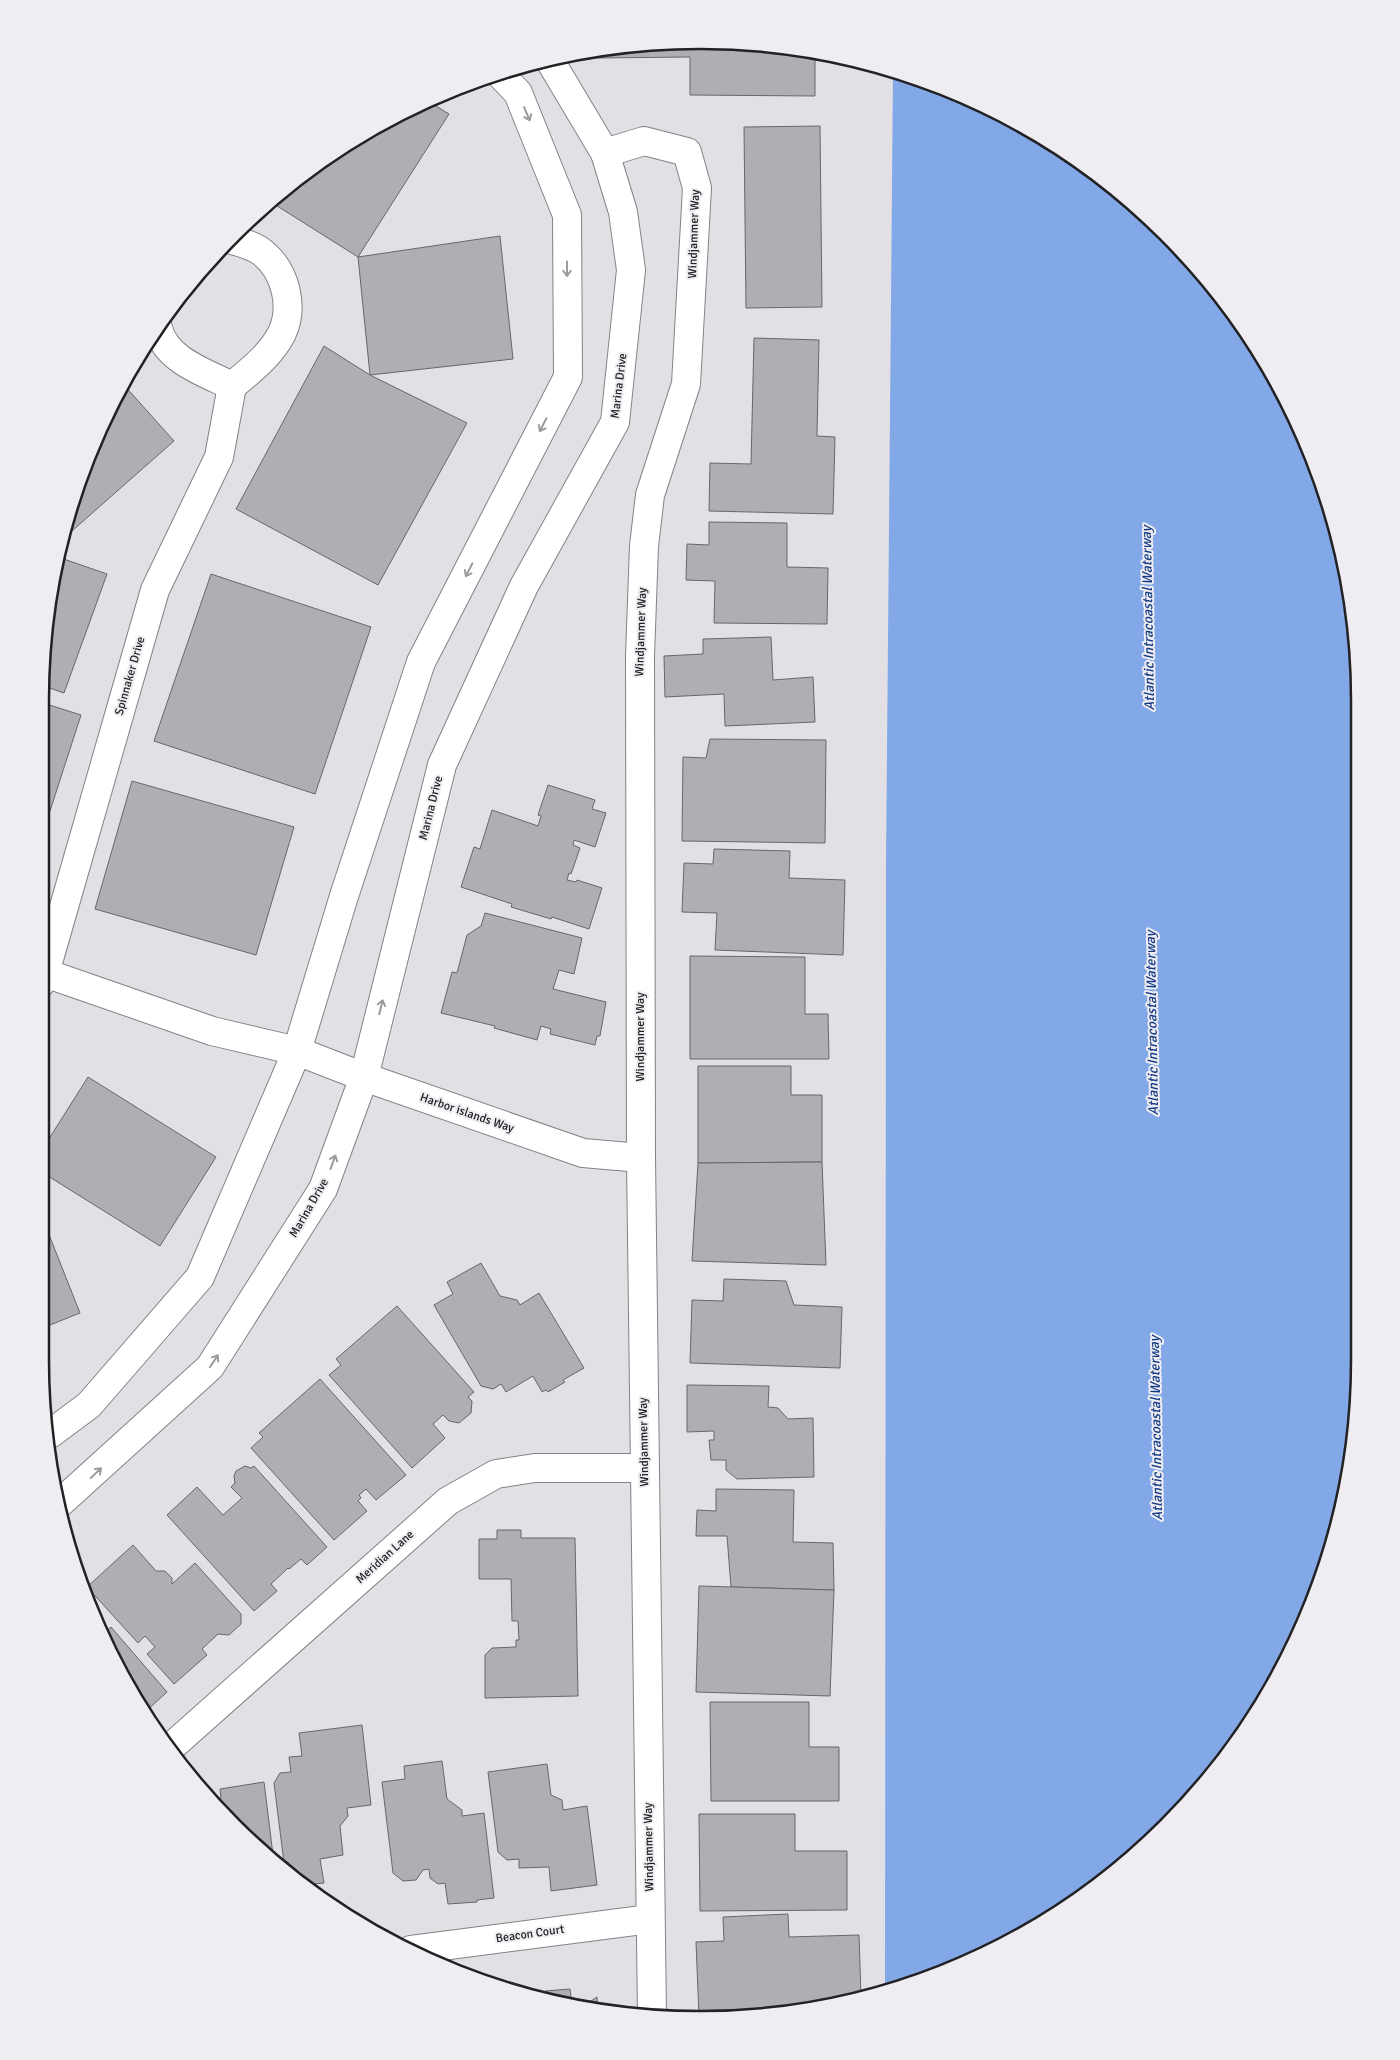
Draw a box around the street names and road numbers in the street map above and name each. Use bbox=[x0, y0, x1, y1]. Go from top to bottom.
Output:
street label: Windjammer Way bbox=[685, 189, 703, 279]
street label: Marina Drive bbox=[608, 352, 630, 420]
street label: Windjammer Way bbox=[632, 587, 650, 677]
street label: Spinnaker Drive bbox=[112, 635, 148, 717]
street label: Marina Drive bbox=[416, 774, 446, 842]
street label: Windjammer Way bbox=[633, 992, 648, 1082]
street label: Harbor islands Way bbox=[418, 1090, 516, 1136]
street label: Marina Drive bbox=[286, 1176, 332, 1240]
street label: Windjammer Way bbox=[636, 1397, 652, 1487]
street label: Meridian Lane bbox=[353, 1527, 417, 1587]
street label: Windjammer Way bbox=[641, 1802, 657, 1892]
street label: Beacon Court bbox=[495, 1922, 565, 1946]

